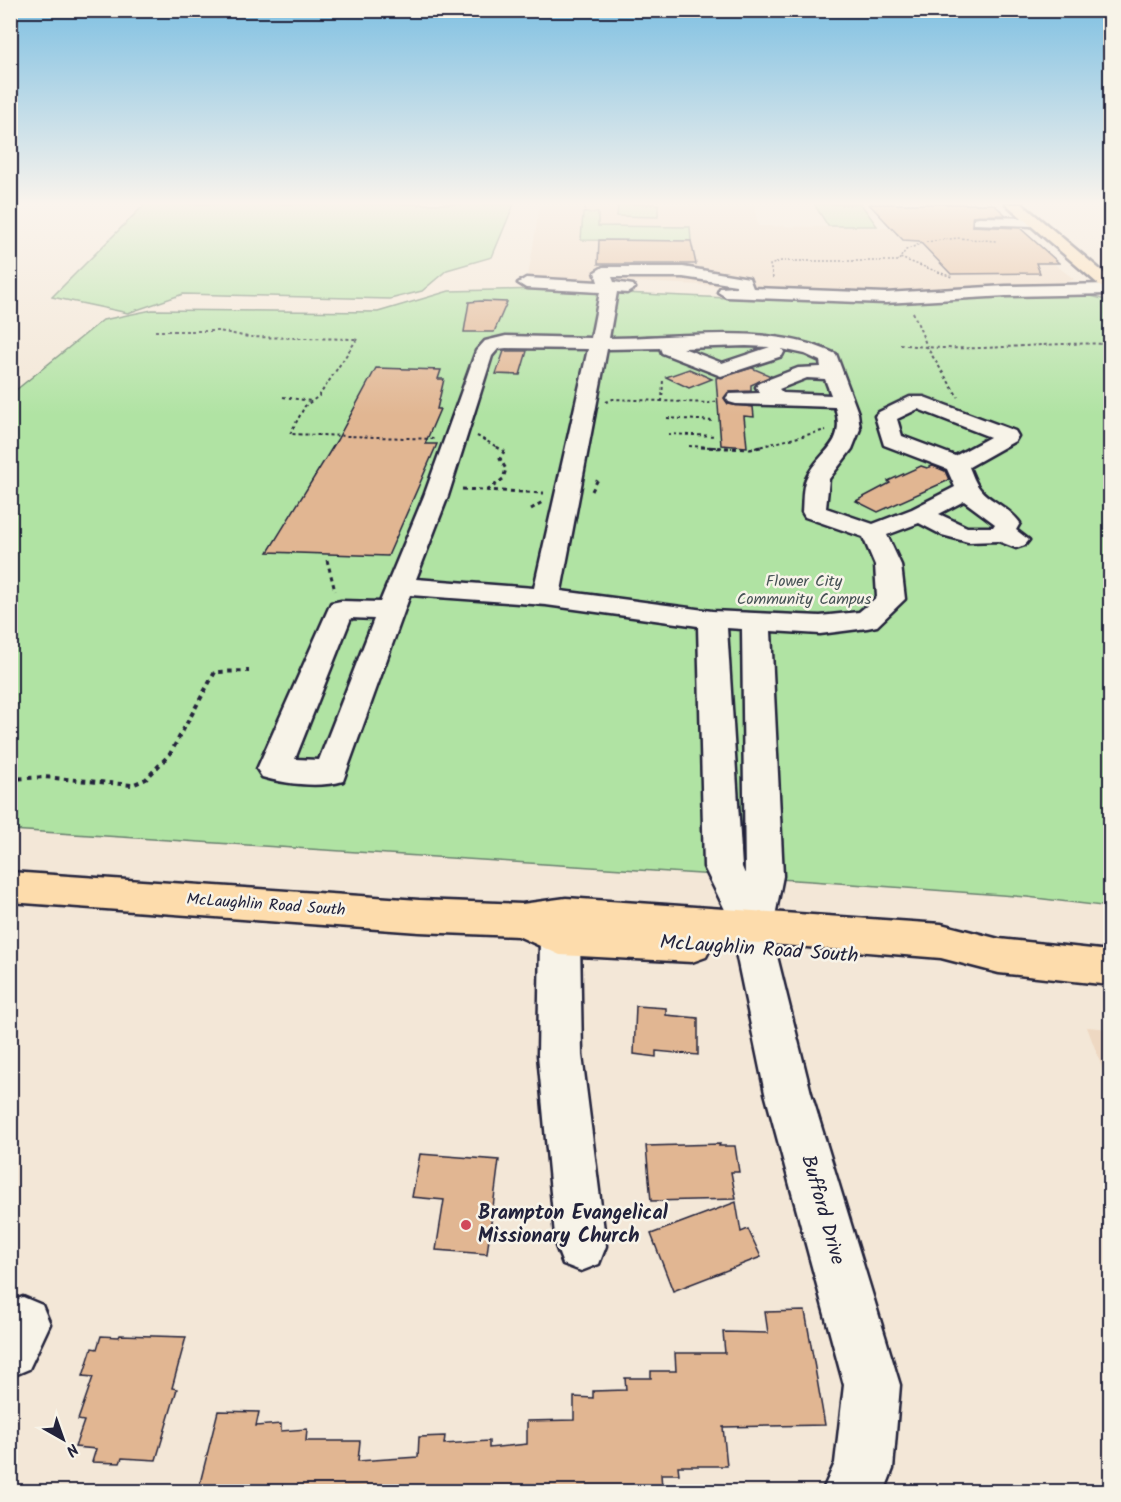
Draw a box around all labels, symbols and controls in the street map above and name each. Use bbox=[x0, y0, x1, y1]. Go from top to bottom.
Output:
park label: Flower City Community Campus bbox=[737, 569, 871, 612]
street label: McLaughlin Road South bbox=[186, 887, 346, 923]
street label: McLaughlin Road South bbox=[659, 927, 859, 973]
street label: Bufford Drive bbox=[791, 1151, 853, 1269]
place label: Brampton Evangelical Missionary Church bbox=[478, 1198, 669, 1253]
marker: Brampton Evangelical Missionary Church bbox=[459, 1218, 473, 1232]
north arrow bbox=[33, 1409, 93, 1469]
text: N bbox=[60, 1437, 84, 1462]

